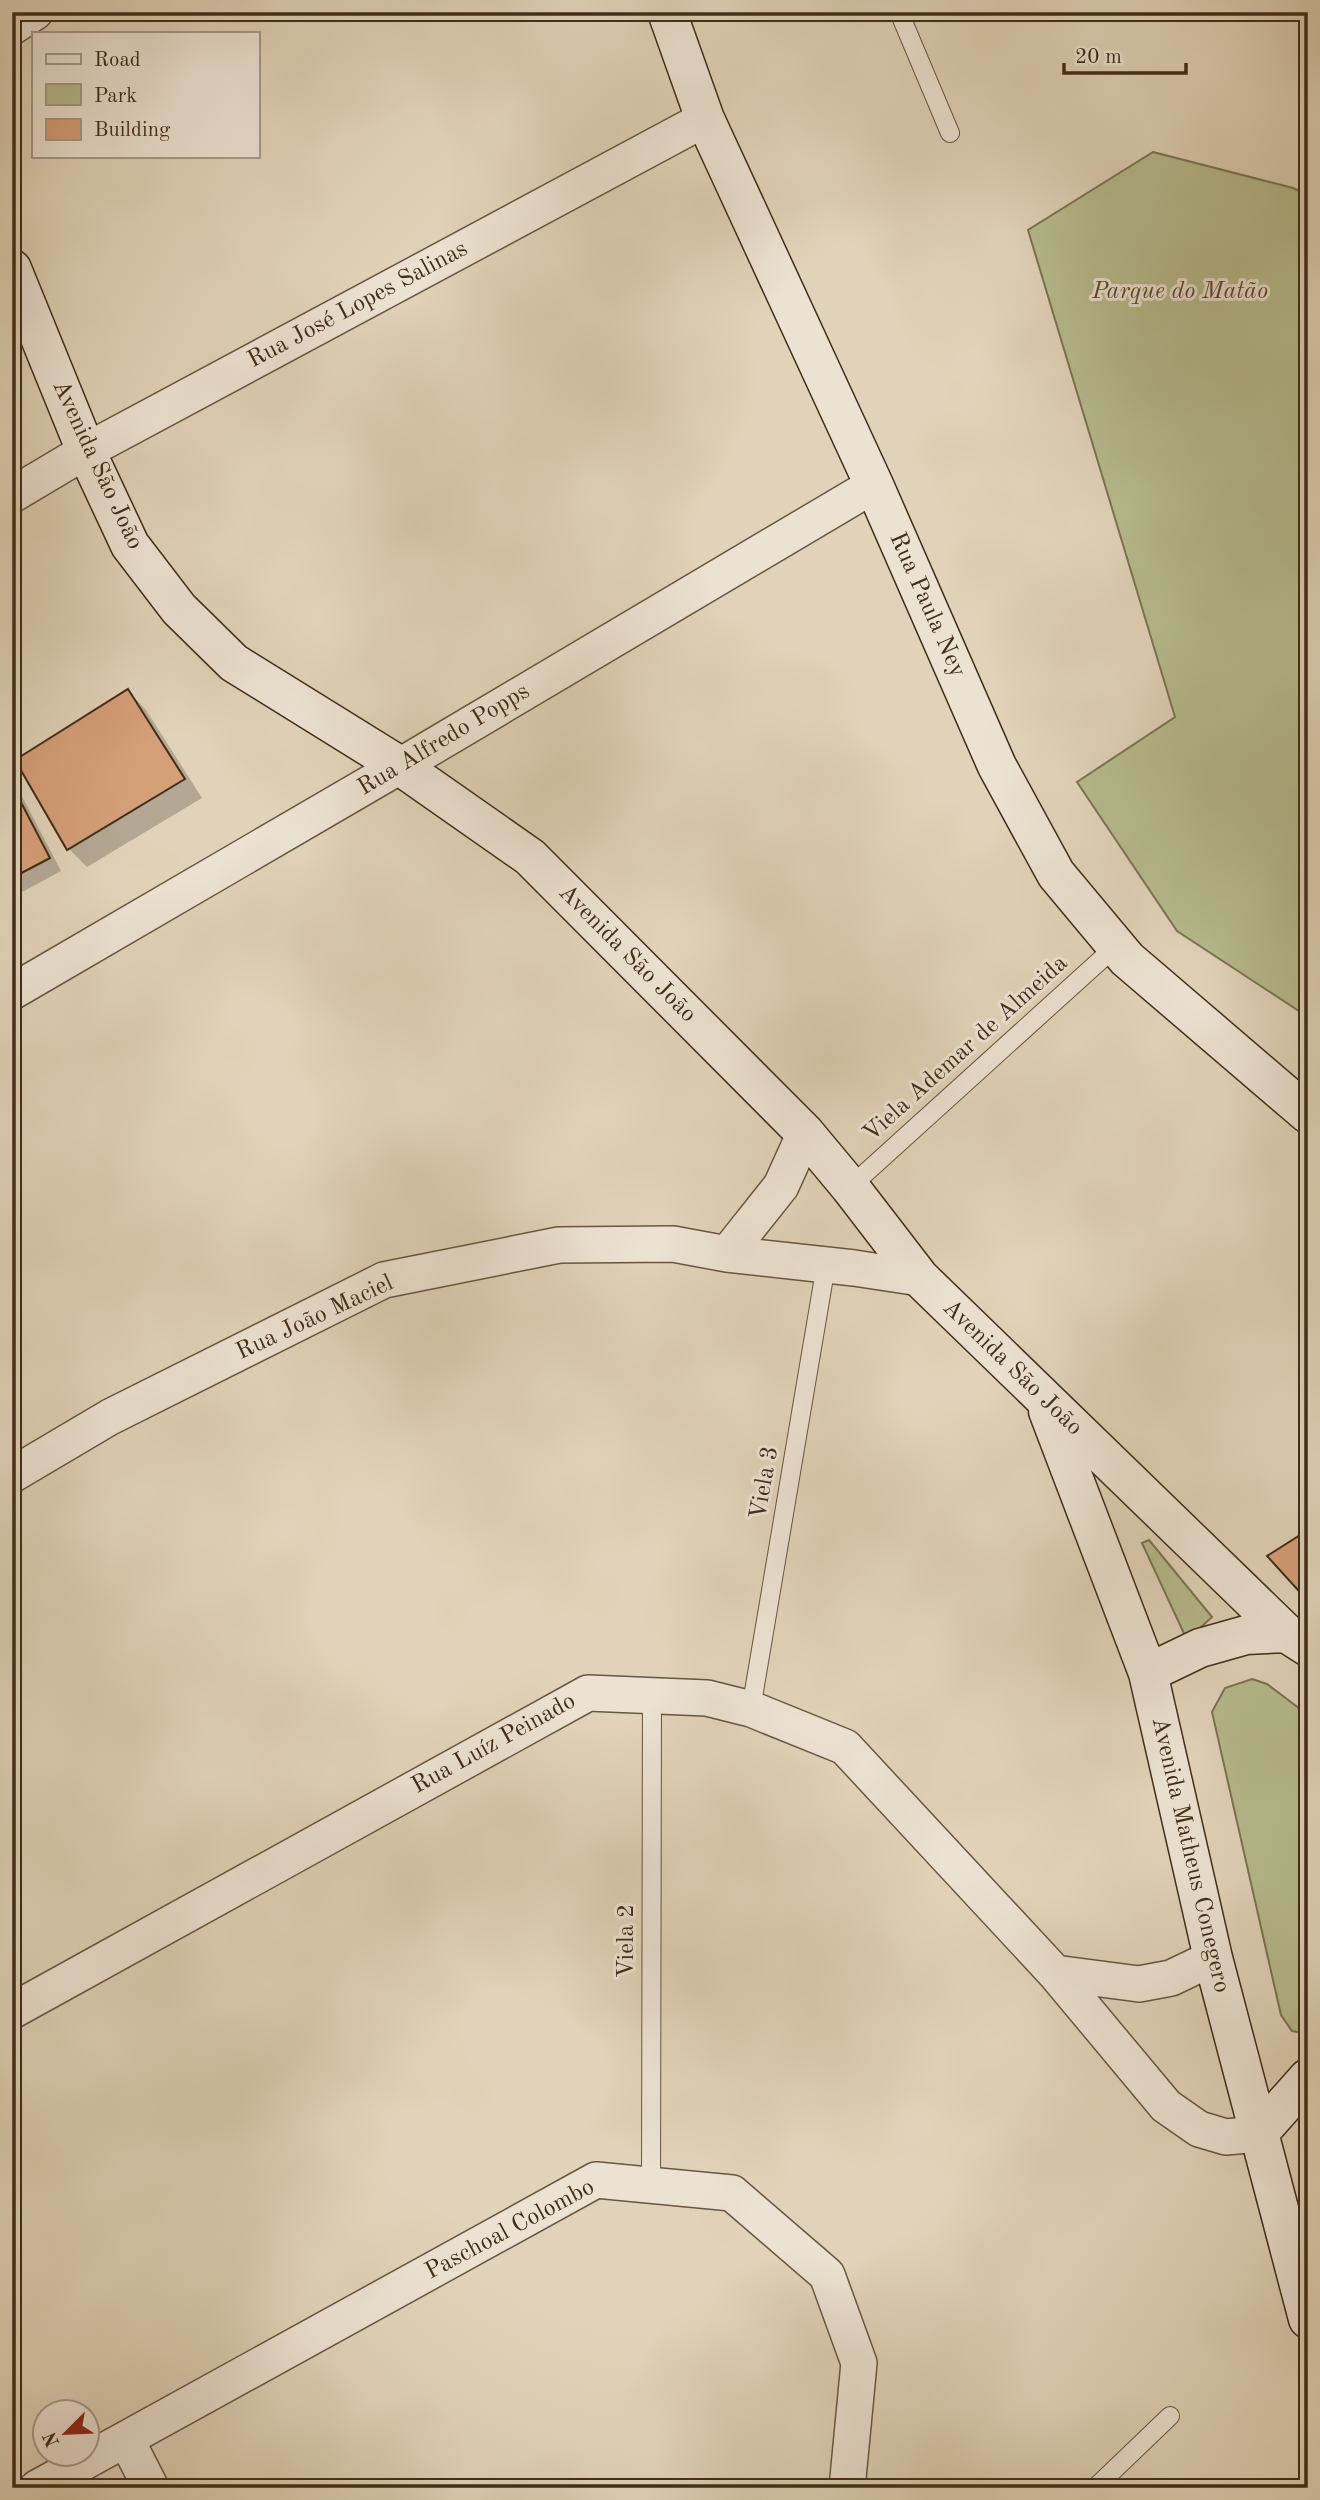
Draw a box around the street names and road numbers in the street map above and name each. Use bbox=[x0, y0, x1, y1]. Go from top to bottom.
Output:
street label: Rua José Lopes Salinas bbox=[244, 237, 472, 373]
street label: Avenida São João bbox=[47, 377, 147, 553]
street label: Rua Paula Ney bbox=[884, 529, 970, 681]
street label: Rua Alfredo Popps bbox=[354, 679, 534, 801]
street label: Avenida São João bbox=[553, 880, 701, 1028]
street label: Viela Ademar de Almeida bbox=[859, 951, 1073, 1147]
street label: Rua João Maciel bbox=[233, 1271, 397, 1365]
street label: Avenida São João bbox=[938, 1295, 1086, 1441]
street label: Viela 3 bbox=[747, 1444, 783, 1522]
street label: Rua Luíz Peinado bbox=[408, 1689, 580, 1799]
street label: Avenida Matheus Conegero bbox=[1147, 1715, 1233, 1995]
street label: Viela 2 bbox=[615, 1904, 639, 1978]
street label: Paschoal Colombo bbox=[422, 2175, 598, 2285]

